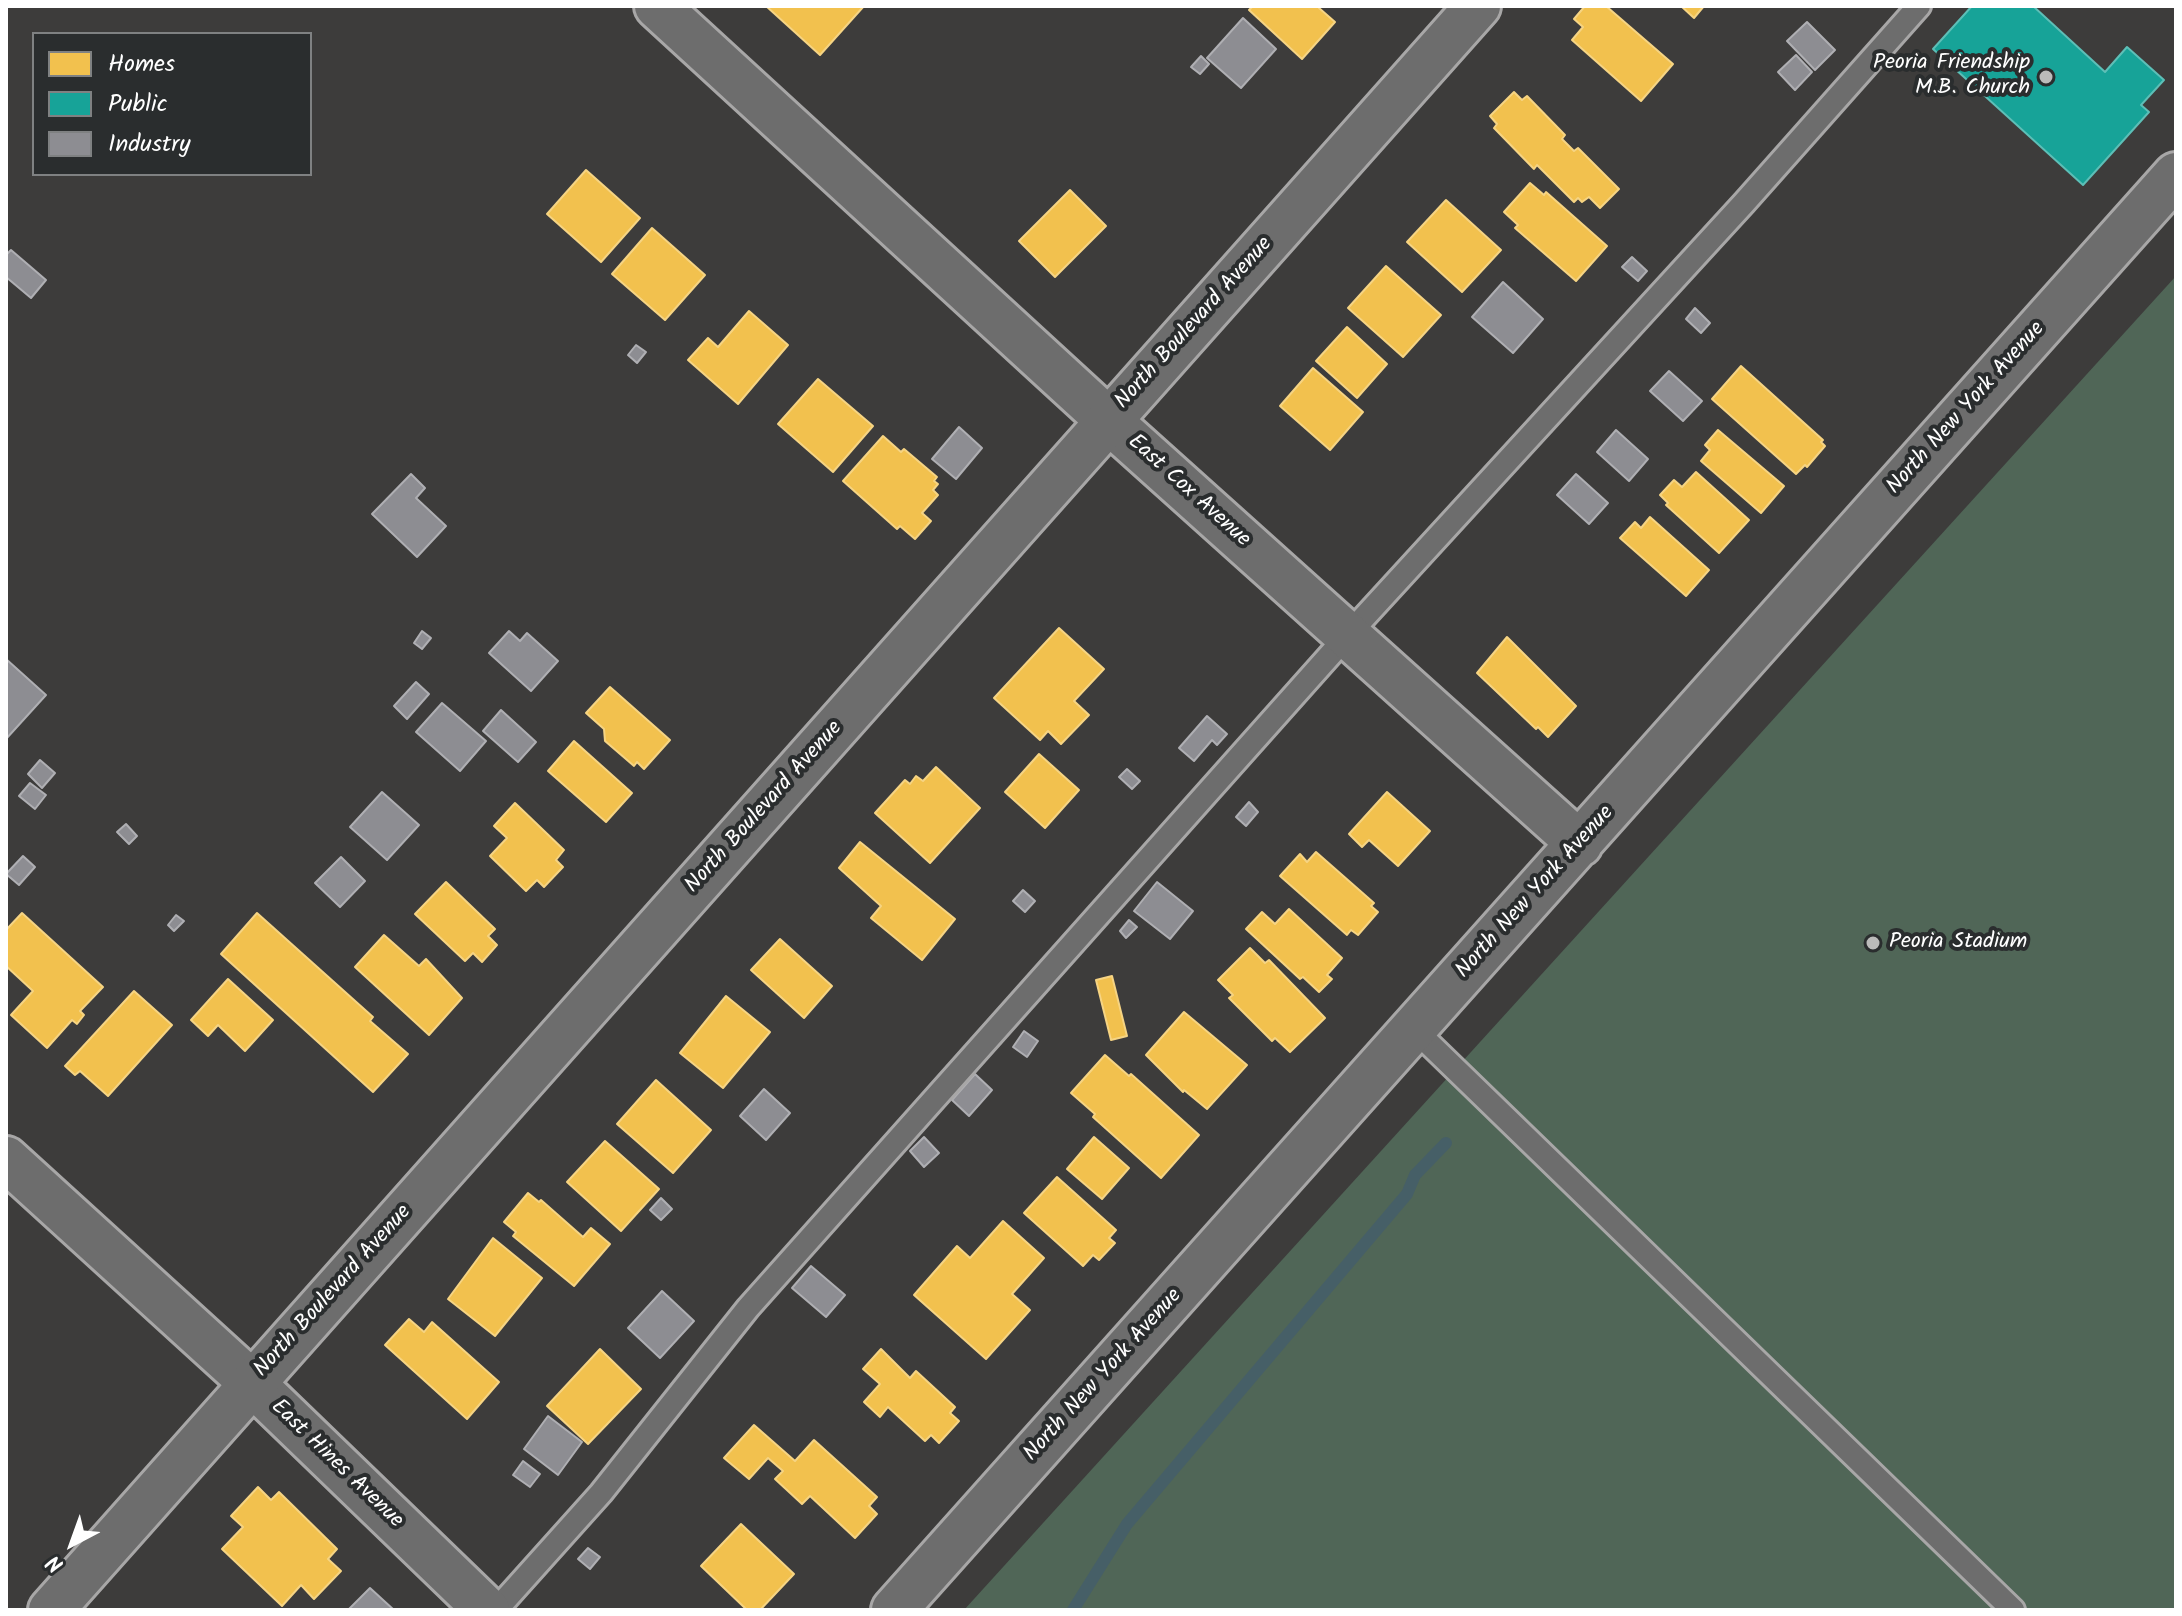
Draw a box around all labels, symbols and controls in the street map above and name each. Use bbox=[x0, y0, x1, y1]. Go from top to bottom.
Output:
legend bbox=[32, 32, 312, 176]
text: Homes bbox=[108, 45, 175, 84]
place label: Peoria Friendship M.B. Church bbox=[1873, 51, 2030, 102]
marker: Peoria Friendship M.B. Church bbox=[2037, 68, 2055, 86]
text: Public bbox=[108, 85, 167, 124]
text: Industry bbox=[108, 125, 190, 164]
street label: North Boulevard Avenue bbox=[1111, 232, 1279, 416]
street label: North New York Avenue bbox=[1882, 317, 2052, 501]
street label: East Cox Avenue bbox=[1121, 430, 1255, 554]
street label: North Boulevard Avenue bbox=[681, 716, 849, 900]
street label: North New York Avenue bbox=[1451, 801, 1621, 985]
place label: Peoria Stadium bbox=[1889, 930, 2027, 956]
marker: Peoria Stadium bbox=[1864, 934, 1882, 952]
street label: North Boulevard Avenue bbox=[250, 1200, 418, 1384]
street label: North New York Avenue bbox=[1019, 1284, 1189, 1468]
street label: East Hines Avenue bbox=[264, 1395, 408, 1535]
north arrow bbox=[32, 1504, 112, 1584]
text: N bbox=[39, 1545, 73, 1580]

